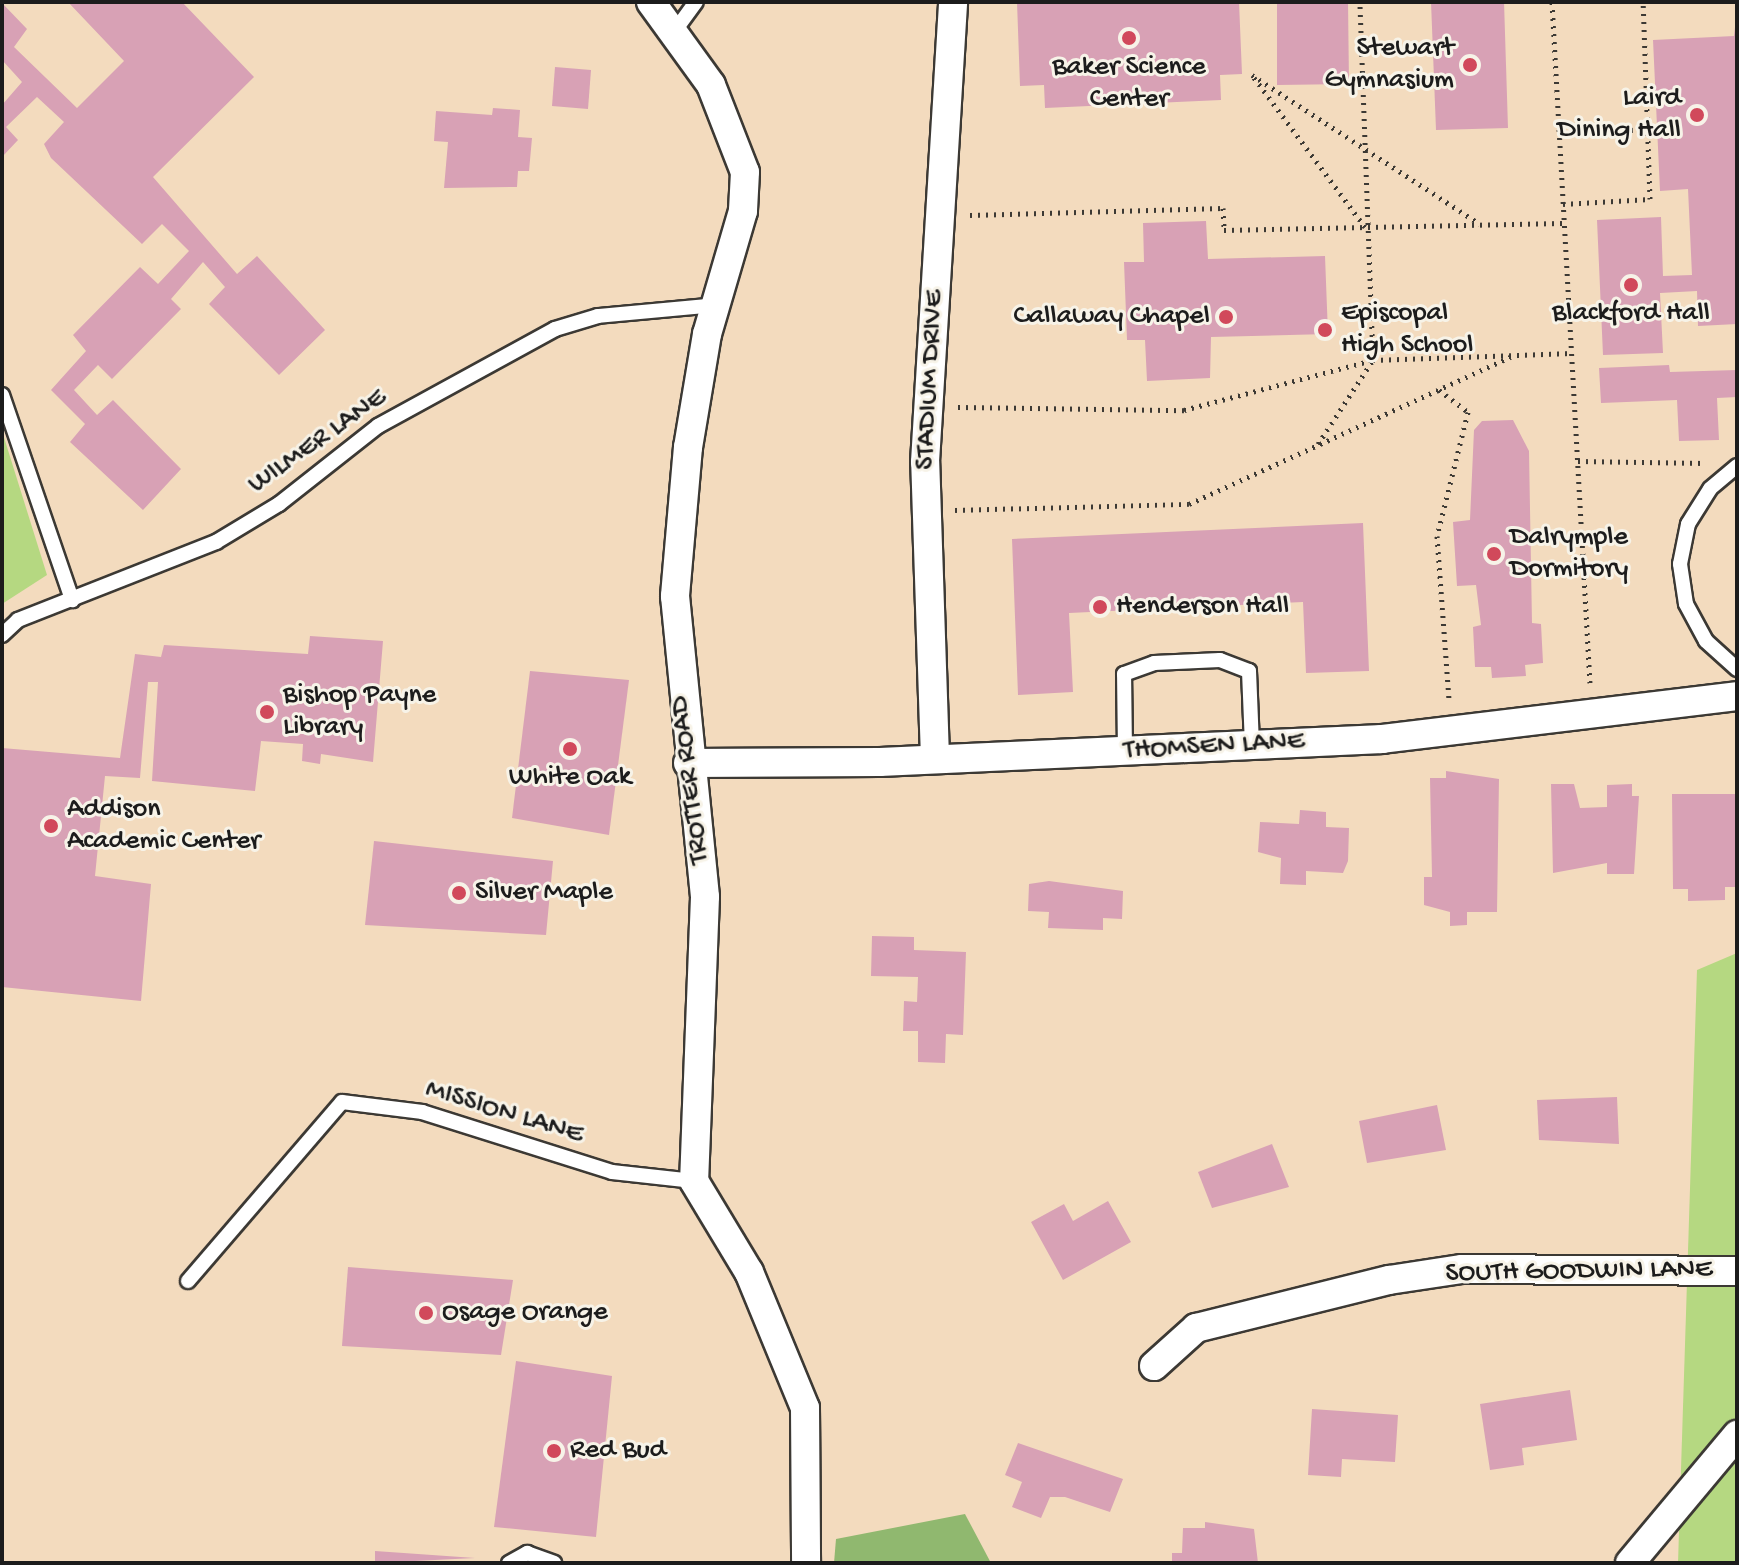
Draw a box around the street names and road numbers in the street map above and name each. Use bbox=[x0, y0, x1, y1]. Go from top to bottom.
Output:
street label: STADIUM DRIVE bbox=[910, 289, 952, 471]
street label: WILMER LANE bbox=[242, 382, 394, 502]
street label: TROTTER ROAD bbox=[664, 694, 718, 866]
street label: THOMSEN LANE bbox=[1123, 725, 1305, 769]
street label: MISSION LANE bbox=[421, 1073, 587, 1153]
street label: SOUTH GOODWIN LANE bbox=[1445, 1253, 1713, 1291]

